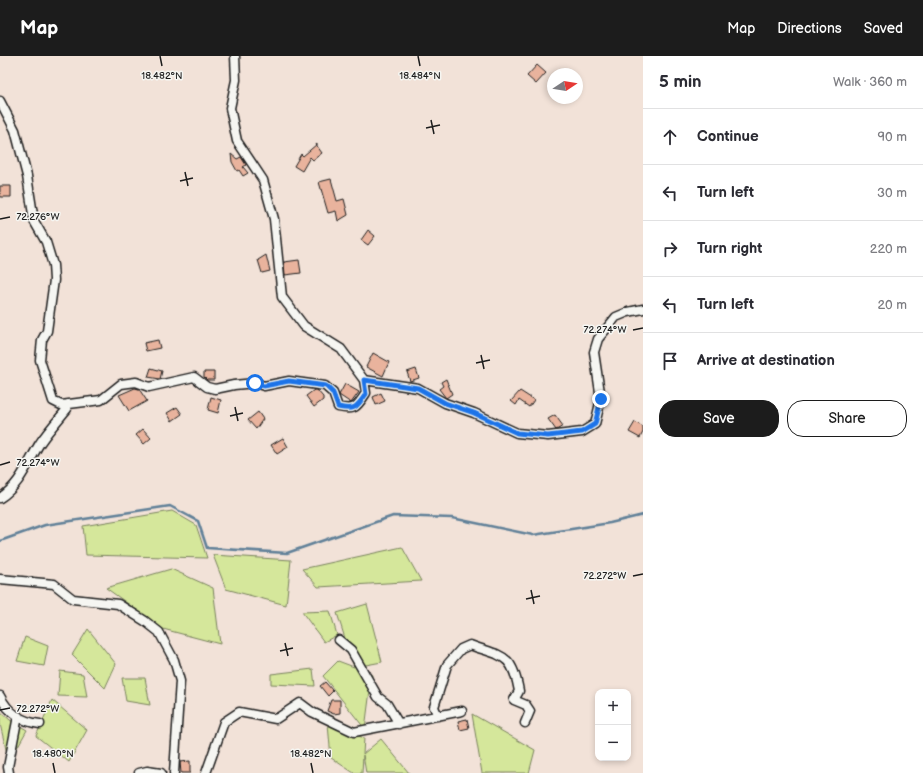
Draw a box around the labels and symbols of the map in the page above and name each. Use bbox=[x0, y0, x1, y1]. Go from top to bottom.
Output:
north arrow bbox=[547, 68, 583, 104]
text: 18.482°N bbox=[141, 70, 183, 82]
text: 18.484°N bbox=[399, 70, 441, 82]
text: 72.276°W bbox=[16, 211, 60, 223]
text: 72.274°W bbox=[584, 324, 627, 336]
route start bbox=[246, 374, 264, 392]
route end bbox=[592, 390, 610, 408]
text: 72.274°W bbox=[17, 457, 60, 469]
text: 72.272°W bbox=[584, 570, 626, 582]
text: 72.272°W bbox=[17, 703, 59, 715]
text: 18.480°N bbox=[32, 748, 74, 760]
text: 18.482°N bbox=[290, 748, 332, 760]

